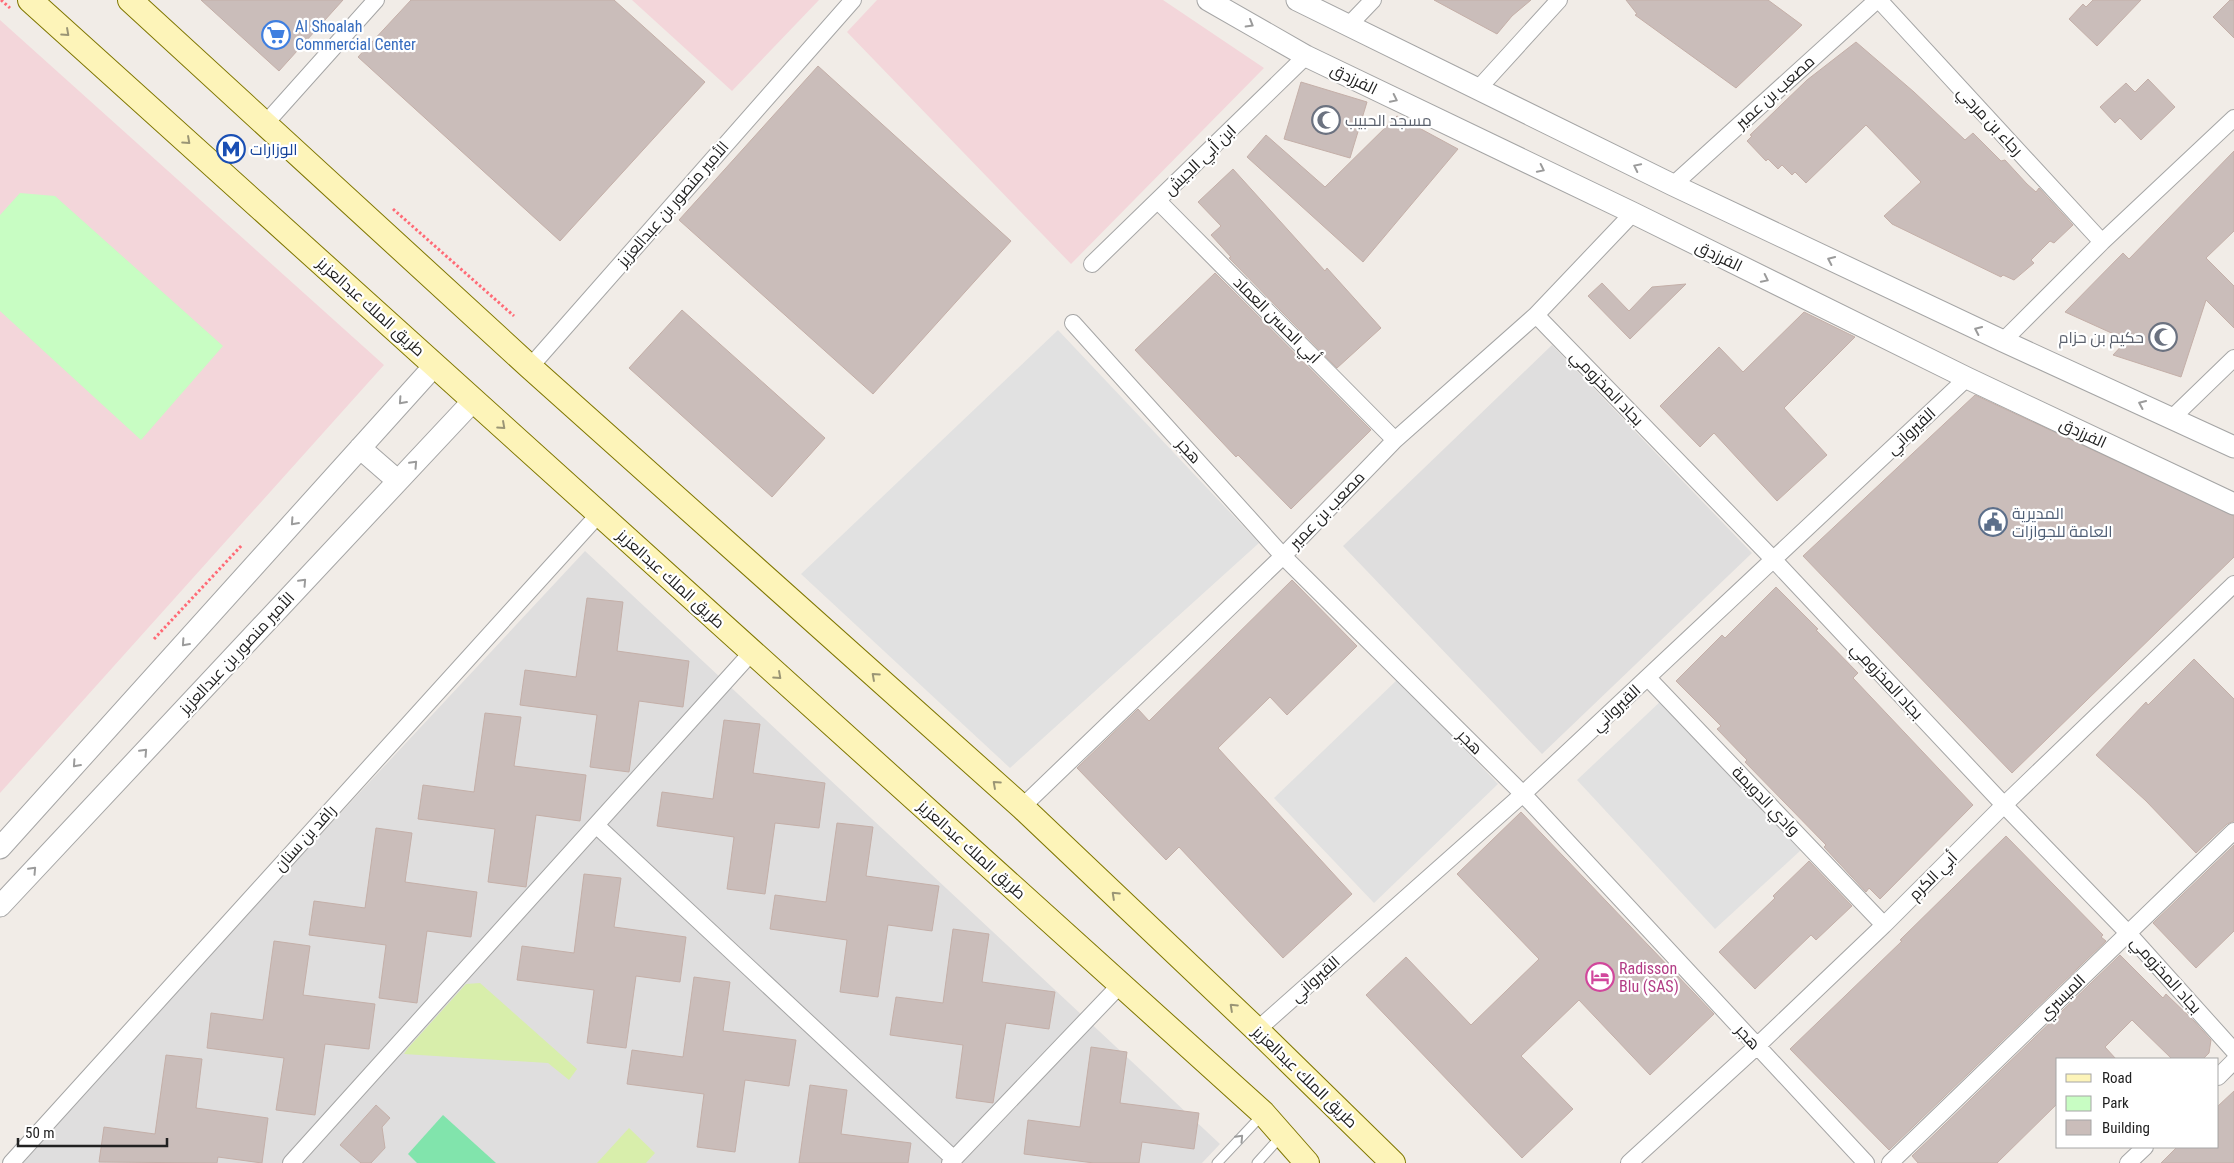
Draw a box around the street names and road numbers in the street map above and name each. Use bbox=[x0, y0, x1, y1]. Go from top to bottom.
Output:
street label: مصعب بن عمير bbox=[1731, 52, 1819, 134]
street label: الفرزدق bbox=[1327, 60, 1380, 99]
street label: رجاء بن مرجي bbox=[1950, 83, 2027, 162]
street label: ابن أبي الجيش bbox=[1160, 121, 1243, 202]
street label: الأمير منصور بن عبدالعزيز bbox=[613, 137, 733, 272]
street label: الفرزدق bbox=[1692, 237, 1745, 276]
street label: طريق الملك عبدالعزيز bbox=[312, 253, 429, 361]
street label: أبي الحسن العماد bbox=[1227, 273, 1324, 370]
street label: بجاد المخزومي bbox=[1564, 346, 1648, 432]
street label: القيرواني bbox=[1883, 404, 1942, 461]
street label: الفرزدق bbox=[2056, 414, 2109, 453]
street label: هجر bbox=[1172, 434, 1205, 467]
street label: مصعب بن عمير bbox=[1285, 468, 1369, 554]
street label: طريق الملك عبدالعزيز bbox=[612, 525, 729, 633]
street label: الأمير منصور بن عبدالعزيز bbox=[175, 588, 299, 719]
street label: بجاد المخزومي bbox=[1844, 639, 1927, 726]
street label: القيرواني bbox=[1588, 681, 1647, 738]
street label: هجر bbox=[1453, 725, 1486, 758]
street label: وادي الدويمة bbox=[1725, 762, 1804, 842]
street label: طريق الملك عبدالعزيز bbox=[913, 796, 1030, 904]
street label: رافد بن سنان bbox=[270, 801, 341, 876]
street label: أبي الكرم bbox=[1905, 848, 1964, 907]
street label: بجاد المخزومي bbox=[2123, 933, 2206, 1020]
street label: القيرواني bbox=[1286, 952, 1346, 1009]
street label: الميسري bbox=[2035, 970, 2092, 1026]
street label: هجر bbox=[1731, 1020, 1764, 1053]
street label: طريق الملك عبدالعزيز bbox=[1247, 1021, 1361, 1133]

